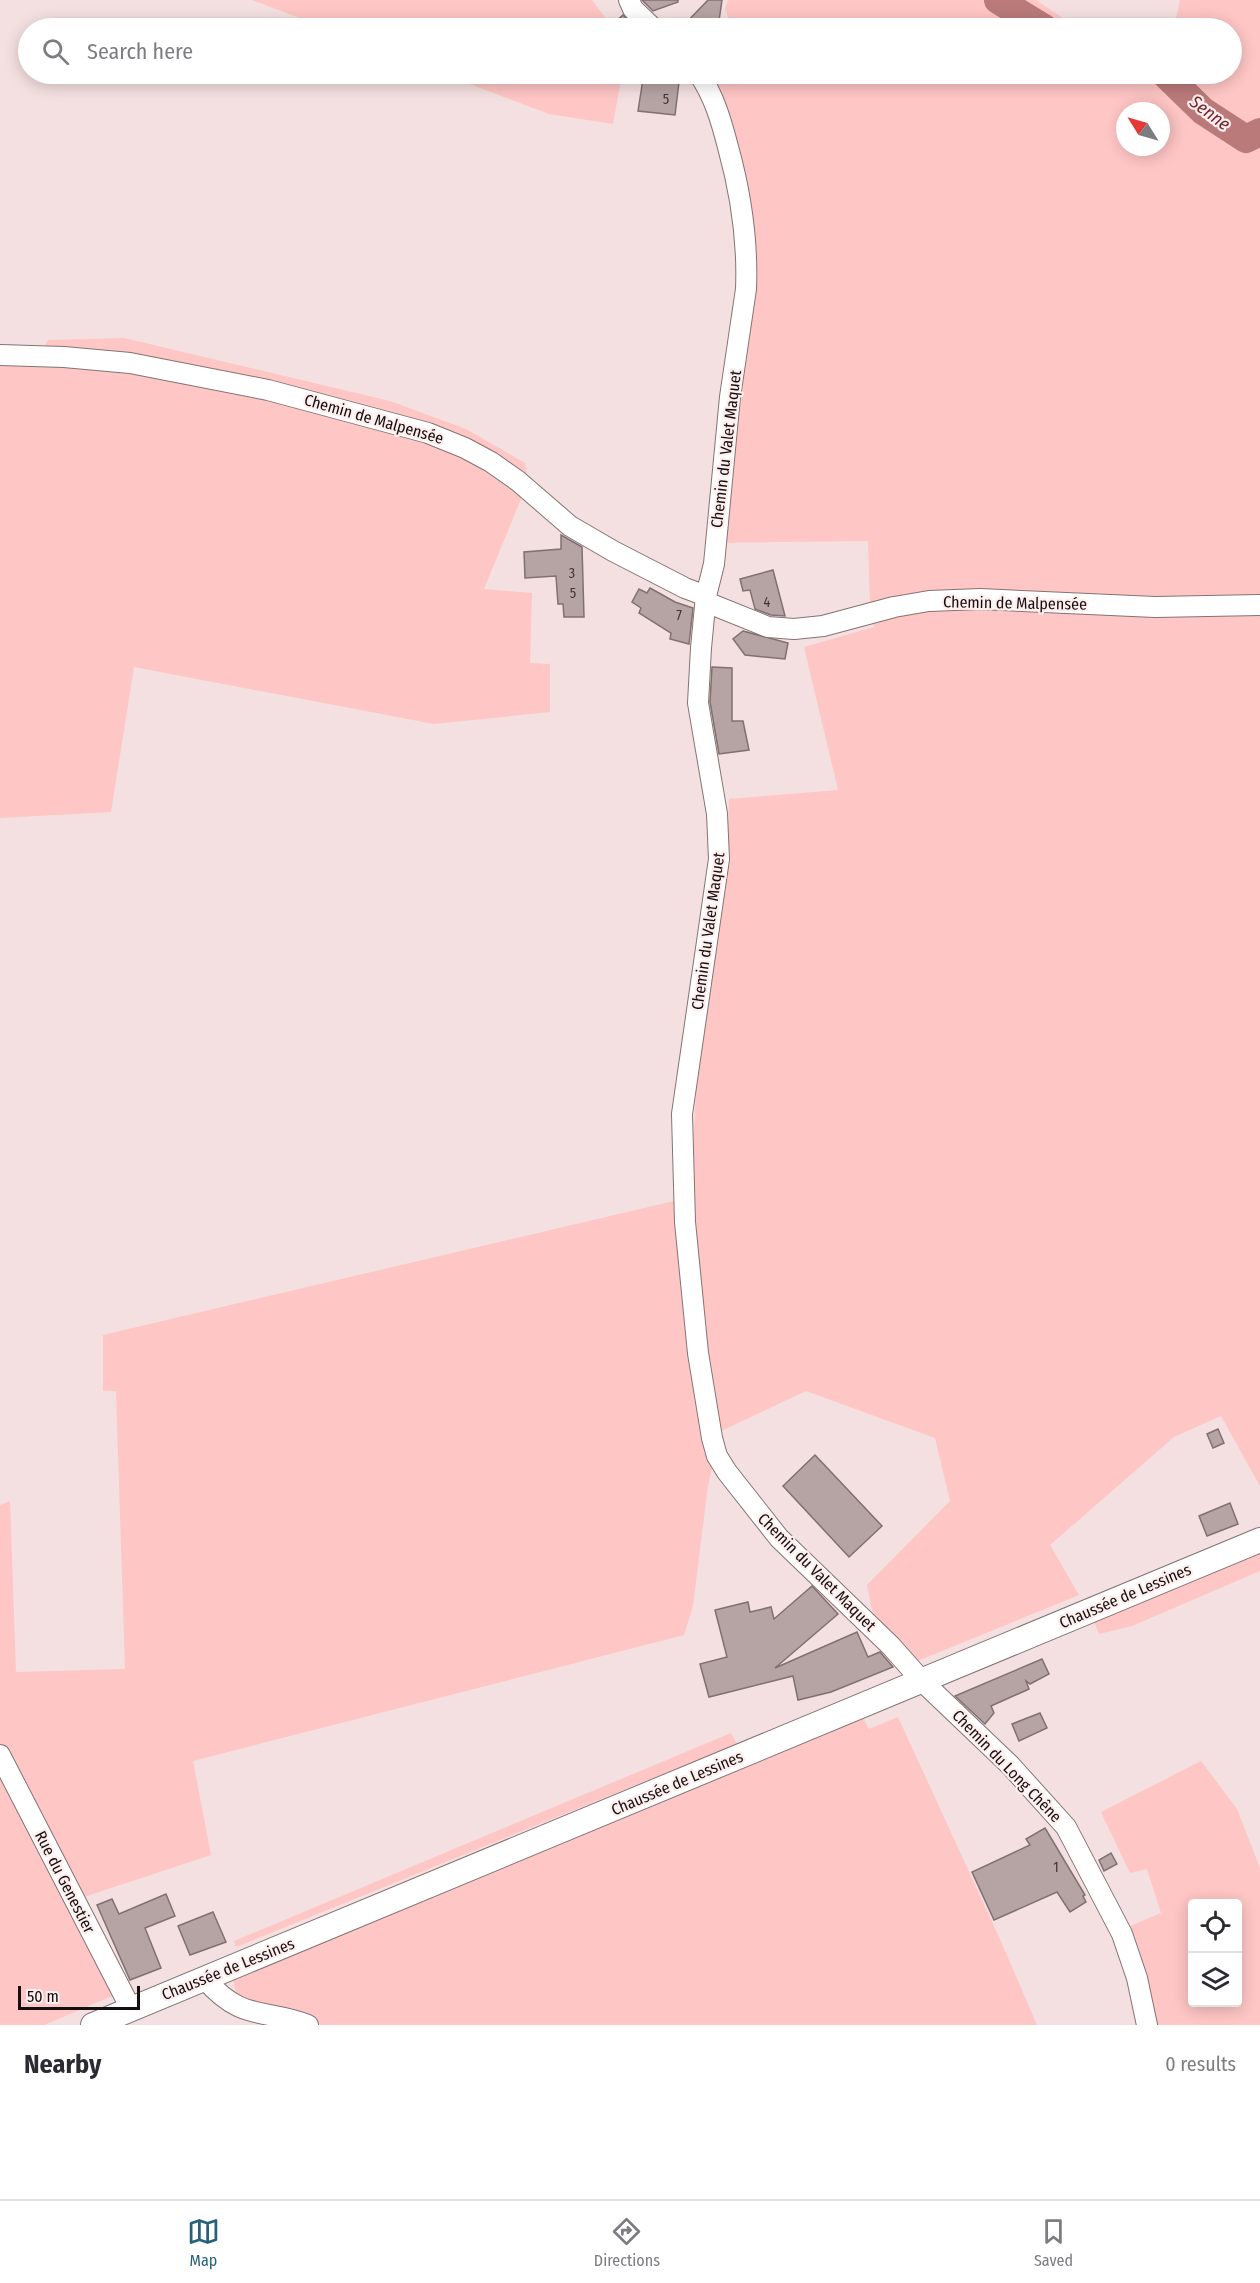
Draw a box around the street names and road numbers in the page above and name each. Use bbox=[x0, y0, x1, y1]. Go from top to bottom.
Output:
street label: Chemin du Valet Maquet bbox=[707, 368, 745, 529]
street label: Chemin de Malpensée bbox=[302, 390, 446, 448]
street label: Chemin de Malpensée bbox=[943, 592, 1087, 614]
street label: Chemin du Valet Maquet bbox=[688, 850, 729, 1011]
street label: Chemin du Valet Maquet bbox=[754, 1509, 880, 1635]
street label: Chaussée de Lessines bbox=[1056, 1560, 1194, 1632]
street label: Chemin du Long Chêne bbox=[948, 1706, 1066, 1826]
street label: Chaussée de Lessines bbox=[608, 1747, 746, 1819]
street label: Rue du Genestier bbox=[31, 1828, 99, 1937]
street label: Chaussée de Lessines bbox=[159, 1934, 297, 2004]

